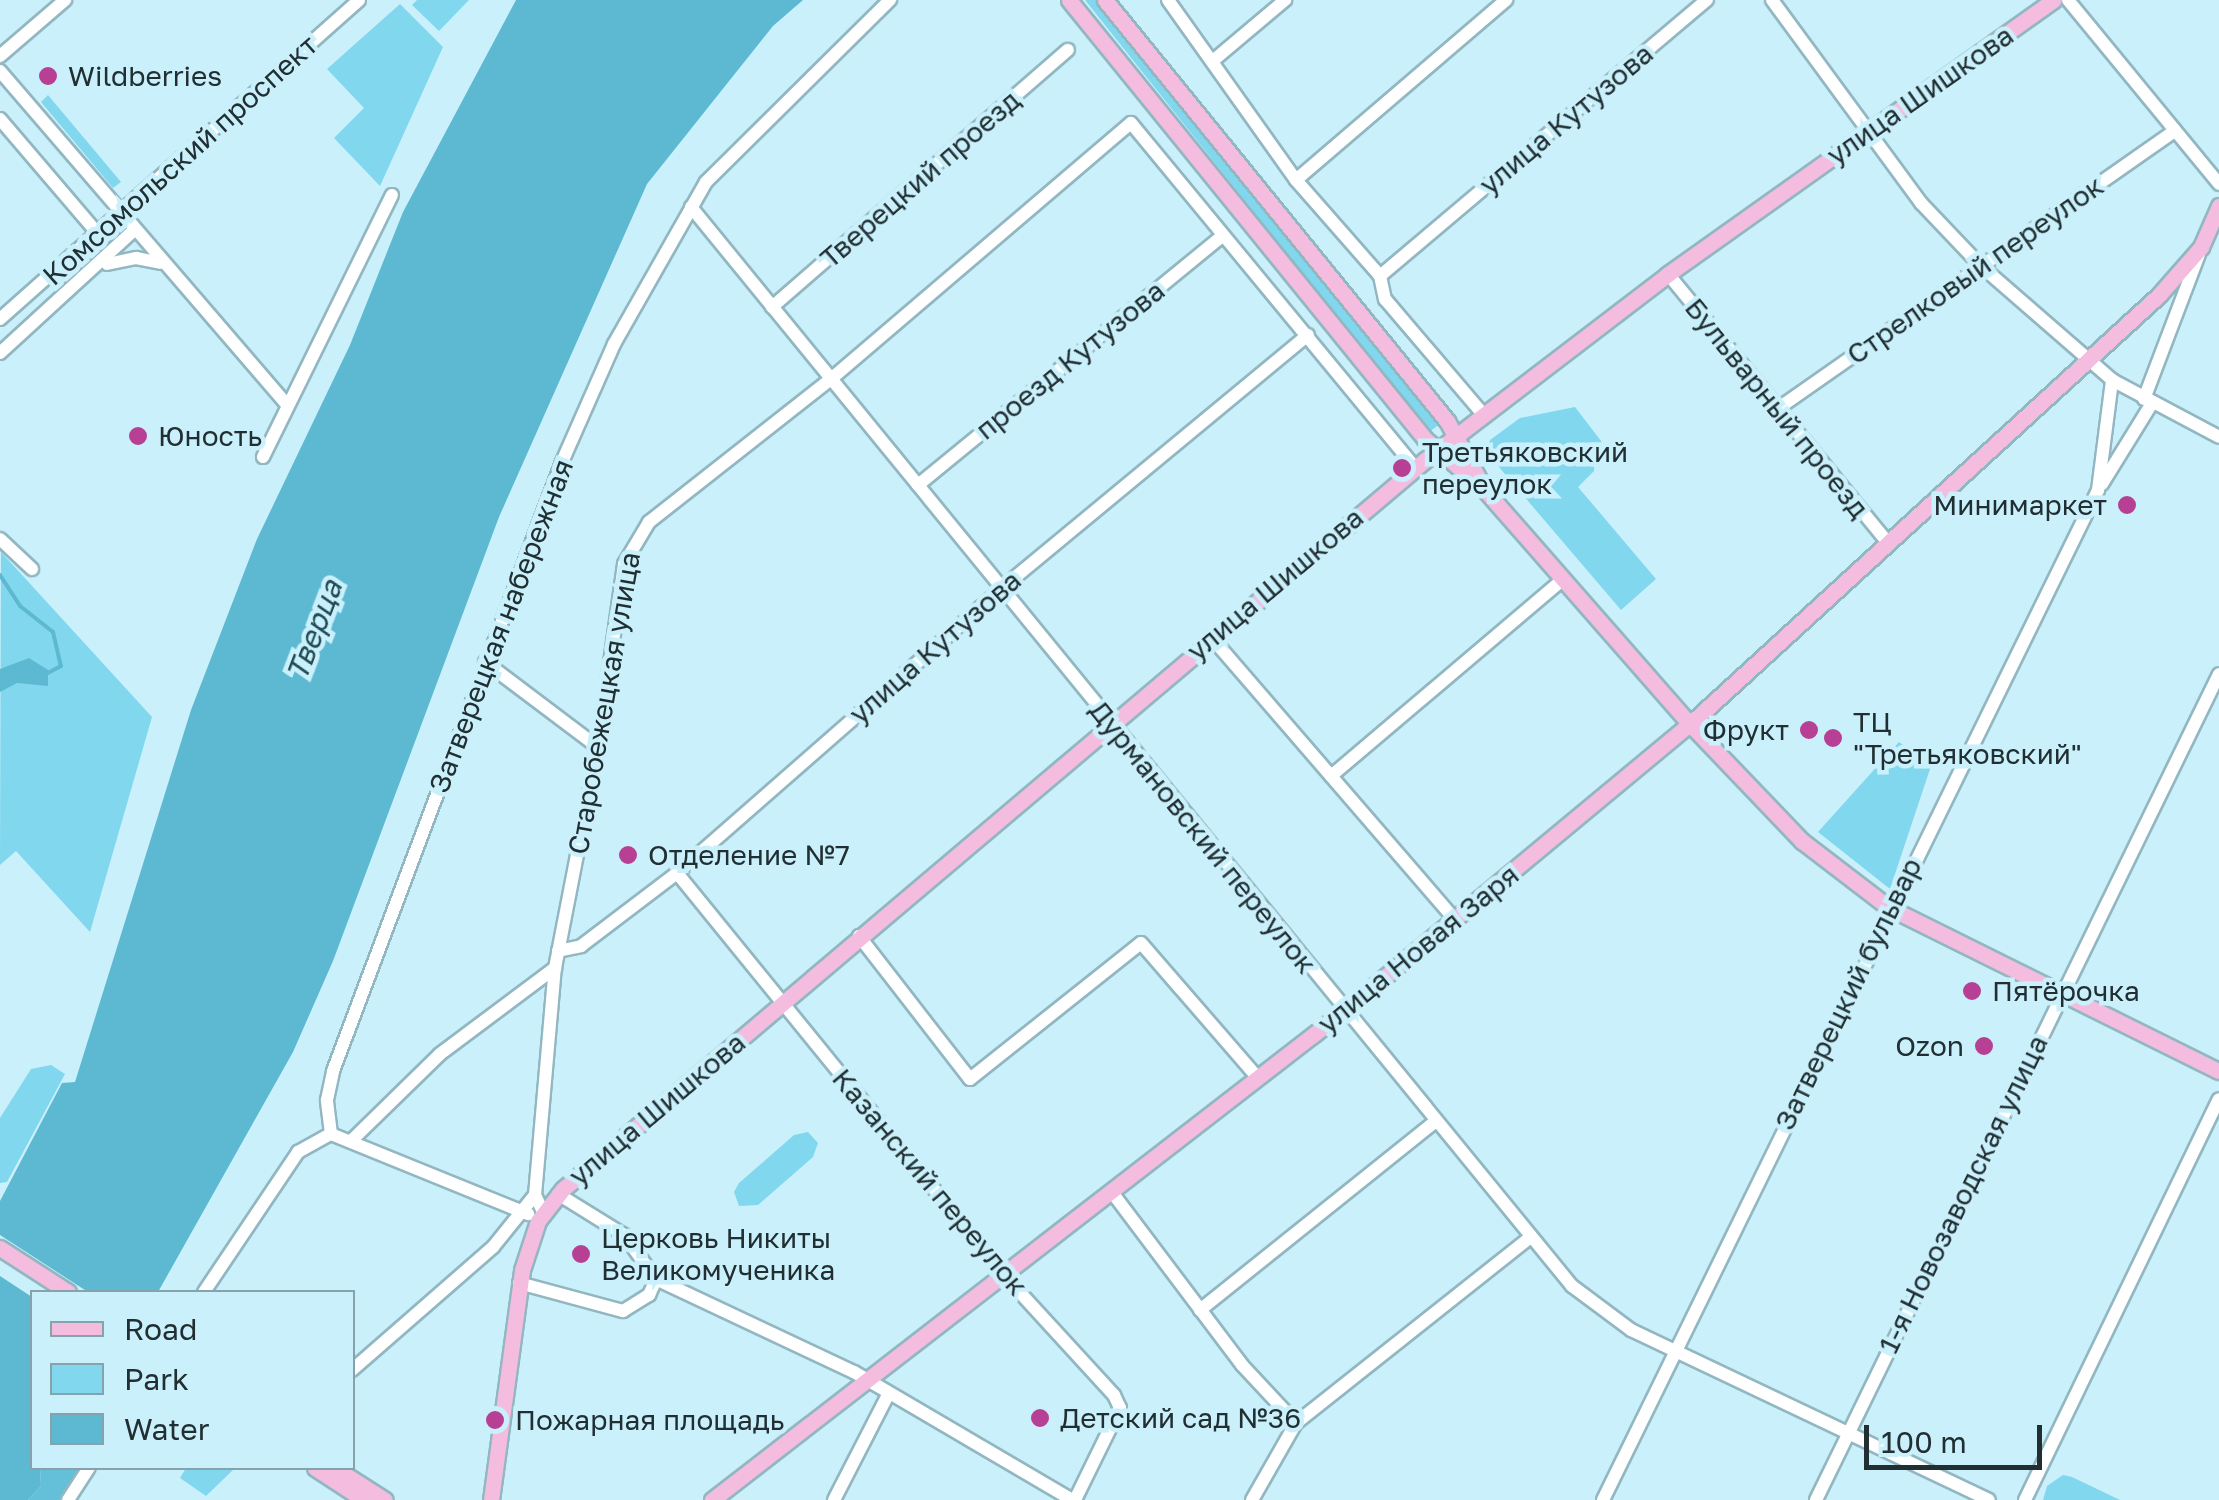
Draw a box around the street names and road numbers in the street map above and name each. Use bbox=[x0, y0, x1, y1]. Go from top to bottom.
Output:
street label: улица Шишкова bbox=[1820, 18, 2020, 172]
street label: Комсомольский проспект bbox=[36, 28, 324, 292]
street label: улица Кутузова bbox=[1472, 37, 1660, 201]
street label: Тверецкий проезд bbox=[813, 83, 1027, 275]
street label: Стрелковый переулок bbox=[1840, 169, 2110, 371]
street label: проезд Кутузова bbox=[969, 274, 1171, 446]
street label: Бульварный проезд bbox=[1678, 291, 1876, 525]
street label: Затверецкая набережная bbox=[422, 454, 580, 798]
street label: улица Шишкова bbox=[1180, 500, 1370, 668]
street label: Старобежецкая улица bbox=[561, 549, 647, 857]
street label: улица Кутузова bbox=[842, 563, 1028, 731]
street label: Дурмановский переулок bbox=[1083, 694, 1323, 980]
street label: Затверецкий бульвар bbox=[1767, 852, 1929, 1136]
street label: улица Новая Заря bbox=[1311, 858, 1525, 1040]
street label: улица Шишкова bbox=[562, 1025, 752, 1193]
street label: 1-я Новозаводская улица bbox=[1871, 1030, 2055, 1358]
street label: Казанский переулок bbox=[825, 1062, 1035, 1302]

